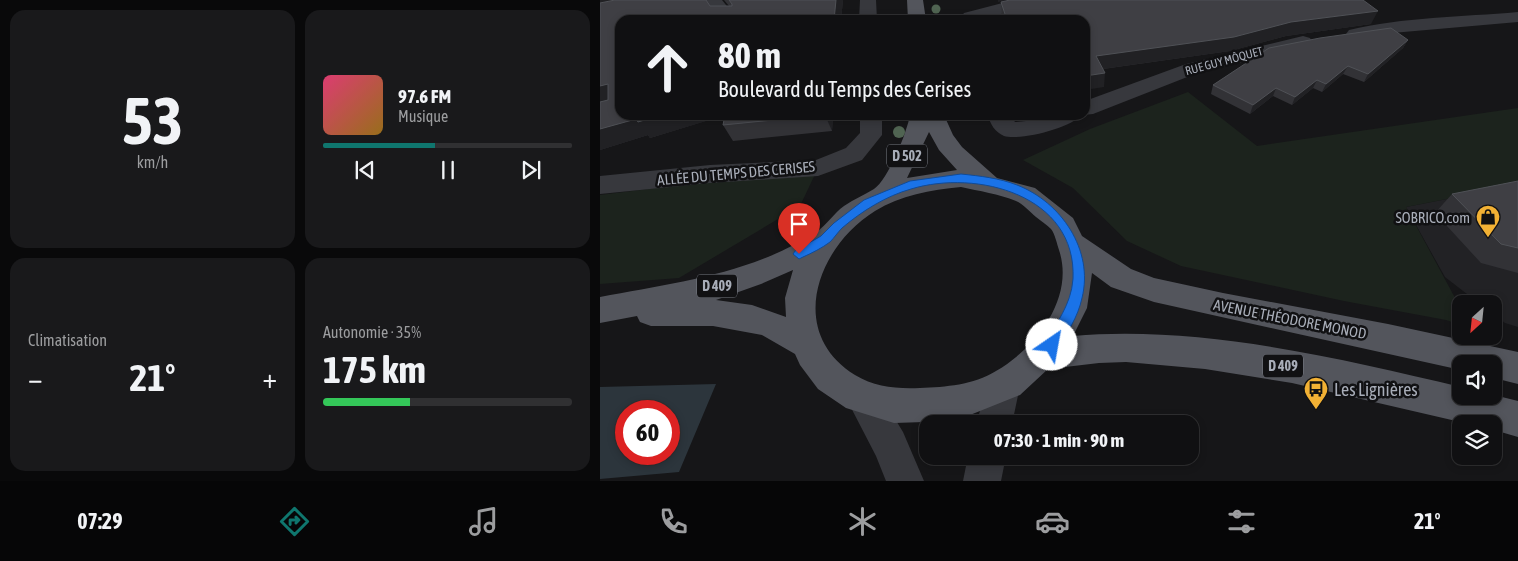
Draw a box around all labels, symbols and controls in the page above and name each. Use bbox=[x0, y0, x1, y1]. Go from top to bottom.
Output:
icon: ahead bbox=[635, 35, 700, 100]
text: 80 m bbox=[718, 35, 781, 75]
street label: RUE GUY MÔQUET bbox=[1184, 44, 1265, 78]
text: Boulevard du Temps des Cerises bbox=[718, 76, 971, 102]
text: 53 bbox=[122, 83, 183, 158]
text: 97.6 FM bbox=[398, 85, 451, 107]
text: Musique bbox=[398, 107, 448, 125]
road number: D 502 bbox=[887, 144, 927, 168]
text: km/h bbox=[137, 153, 168, 171]
icon: previous bbox=[351, 156, 379, 184]
icon: pause bbox=[434, 156, 462, 184]
icon: next bbox=[517, 156, 545, 184]
street label: ALLÉE DU TEMPS DES CERISES bbox=[656, 158, 816, 188]
pin bbox=[778, 203, 820, 254]
shop icon: SOBRICO.com bbox=[1475, 204, 1501, 238]
place label: SOBRICO.com bbox=[1396, 209, 1470, 226]
icon: arrive bbox=[785, 210, 813, 238]
road number: D 409 bbox=[697, 274, 737, 298]
north arrow bbox=[1452, 295, 1502, 345]
map controls bbox=[1452, 295, 1502, 465]
street label: AVENUE THÉODORE MONOD bbox=[1212, 296, 1368, 342]
position arrow bbox=[1025, 318, 1077, 370]
text: Autonomie · 35% bbox=[323, 323, 421, 341]
text: Climatisation bbox=[28, 331, 107, 349]
text: 175 km bbox=[323, 348, 426, 391]
road number: D 409 bbox=[1263, 354, 1303, 378]
button: sound bbox=[1452, 355, 1502, 405]
text: 21° bbox=[129, 356, 176, 399]
text: − bbox=[28, 362, 43, 394]
text: + bbox=[262, 362, 277, 394]
bus stop icon: Les Lignières bbox=[1303, 376, 1329, 410]
place label: Les Lignières bbox=[1334, 379, 1418, 400]
speed limit sign: 60 bbox=[615, 400, 680, 465]
button: layers bbox=[1452, 415, 1502, 465]
text: 07:30 · 1 min · 90 m bbox=[994, 429, 1124, 451]
icon: directions bbox=[277, 504, 312, 539]
icon: music bbox=[466, 504, 501, 539]
icon: phone bbox=[656, 504, 691, 539]
icon: climate bbox=[845, 504, 880, 539]
icon: car bbox=[1035, 504, 1070, 539]
icon: filters bbox=[1224, 504, 1259, 539]
text: 07:29 bbox=[77, 508, 123, 534]
text: 21° bbox=[1414, 508, 1441, 534]

